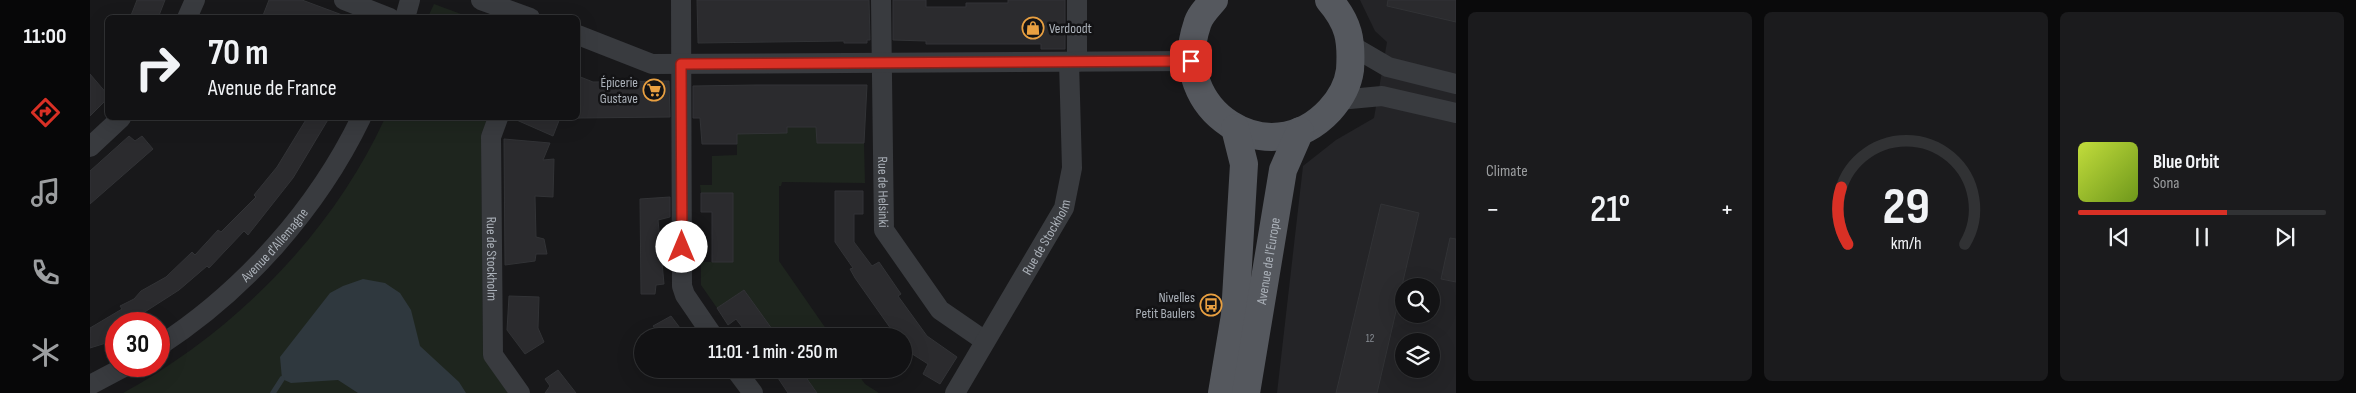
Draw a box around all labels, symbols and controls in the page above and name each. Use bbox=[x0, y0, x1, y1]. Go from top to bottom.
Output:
shop icon: Verdoodt bbox=[1021, 16, 1045, 40]
place label: Verdoodt bbox=[1049, 20, 1092, 37]
text: 11:00 bbox=[23, 23, 67, 50]
text: 70 m bbox=[208, 32, 268, 75]
icon: right bbox=[125, 35, 190, 100]
pin bbox=[1170, 40, 1212, 82]
icon: arrive bbox=[1177, 47, 1205, 75]
place label: Épicerie Gustave bbox=[600, 74, 638, 107]
text: Avenue de France bbox=[208, 75, 337, 102]
supermarket icon: Épicerie Gustave bbox=[642, 78, 666, 102]
icon: directions bbox=[28, 95, 63, 130]
text: Blue Orbit bbox=[2153, 151, 2219, 174]
street label: Rue de Helsinki bbox=[874, 156, 892, 228]
text: Climate bbox=[1486, 162, 1528, 181]
text: Sona bbox=[2153, 174, 2180, 193]
icon: music bbox=[28, 175, 63, 210]
text: 29 bbox=[1882, 176, 1930, 239]
text: 21° bbox=[1590, 187, 1630, 232]
text: − bbox=[1486, 193, 1500, 226]
text: + bbox=[1720, 193, 1734, 226]
street label: Rue de Stockholm bbox=[1019, 198, 1074, 278]
street label: Avenue d'Allemagne bbox=[237, 205, 312, 286]
street label: Avenue de l'Europe bbox=[1253, 216, 1284, 307]
street label: Rue de Stockholm bbox=[483, 217, 501, 301]
position arrow bbox=[655, 220, 707, 272]
icon: previous bbox=[2105, 223, 2133, 251]
icon: pause bbox=[2188, 223, 2216, 251]
icon: next bbox=[2271, 223, 2299, 251]
text: km/h bbox=[1891, 233, 1921, 254]
icon: phone bbox=[28, 255, 63, 290]
map controls bbox=[1395, 278, 1440, 378]
button: search bbox=[1395, 278, 1440, 323]
place label: Nivelles Petit Baulers bbox=[1136, 289, 1195, 322]
bus stop icon: Nivelles Petit Baulers bbox=[1199, 293, 1223, 317]
speed limit sign: 30 bbox=[105, 312, 170, 377]
house number: 12 bbox=[1366, 332, 1375, 345]
button: layers bbox=[1395, 333, 1440, 378]
icon: climate bbox=[28, 335, 63, 370]
text: 11:01 · 1 min · 250 m bbox=[708, 341, 838, 364]

